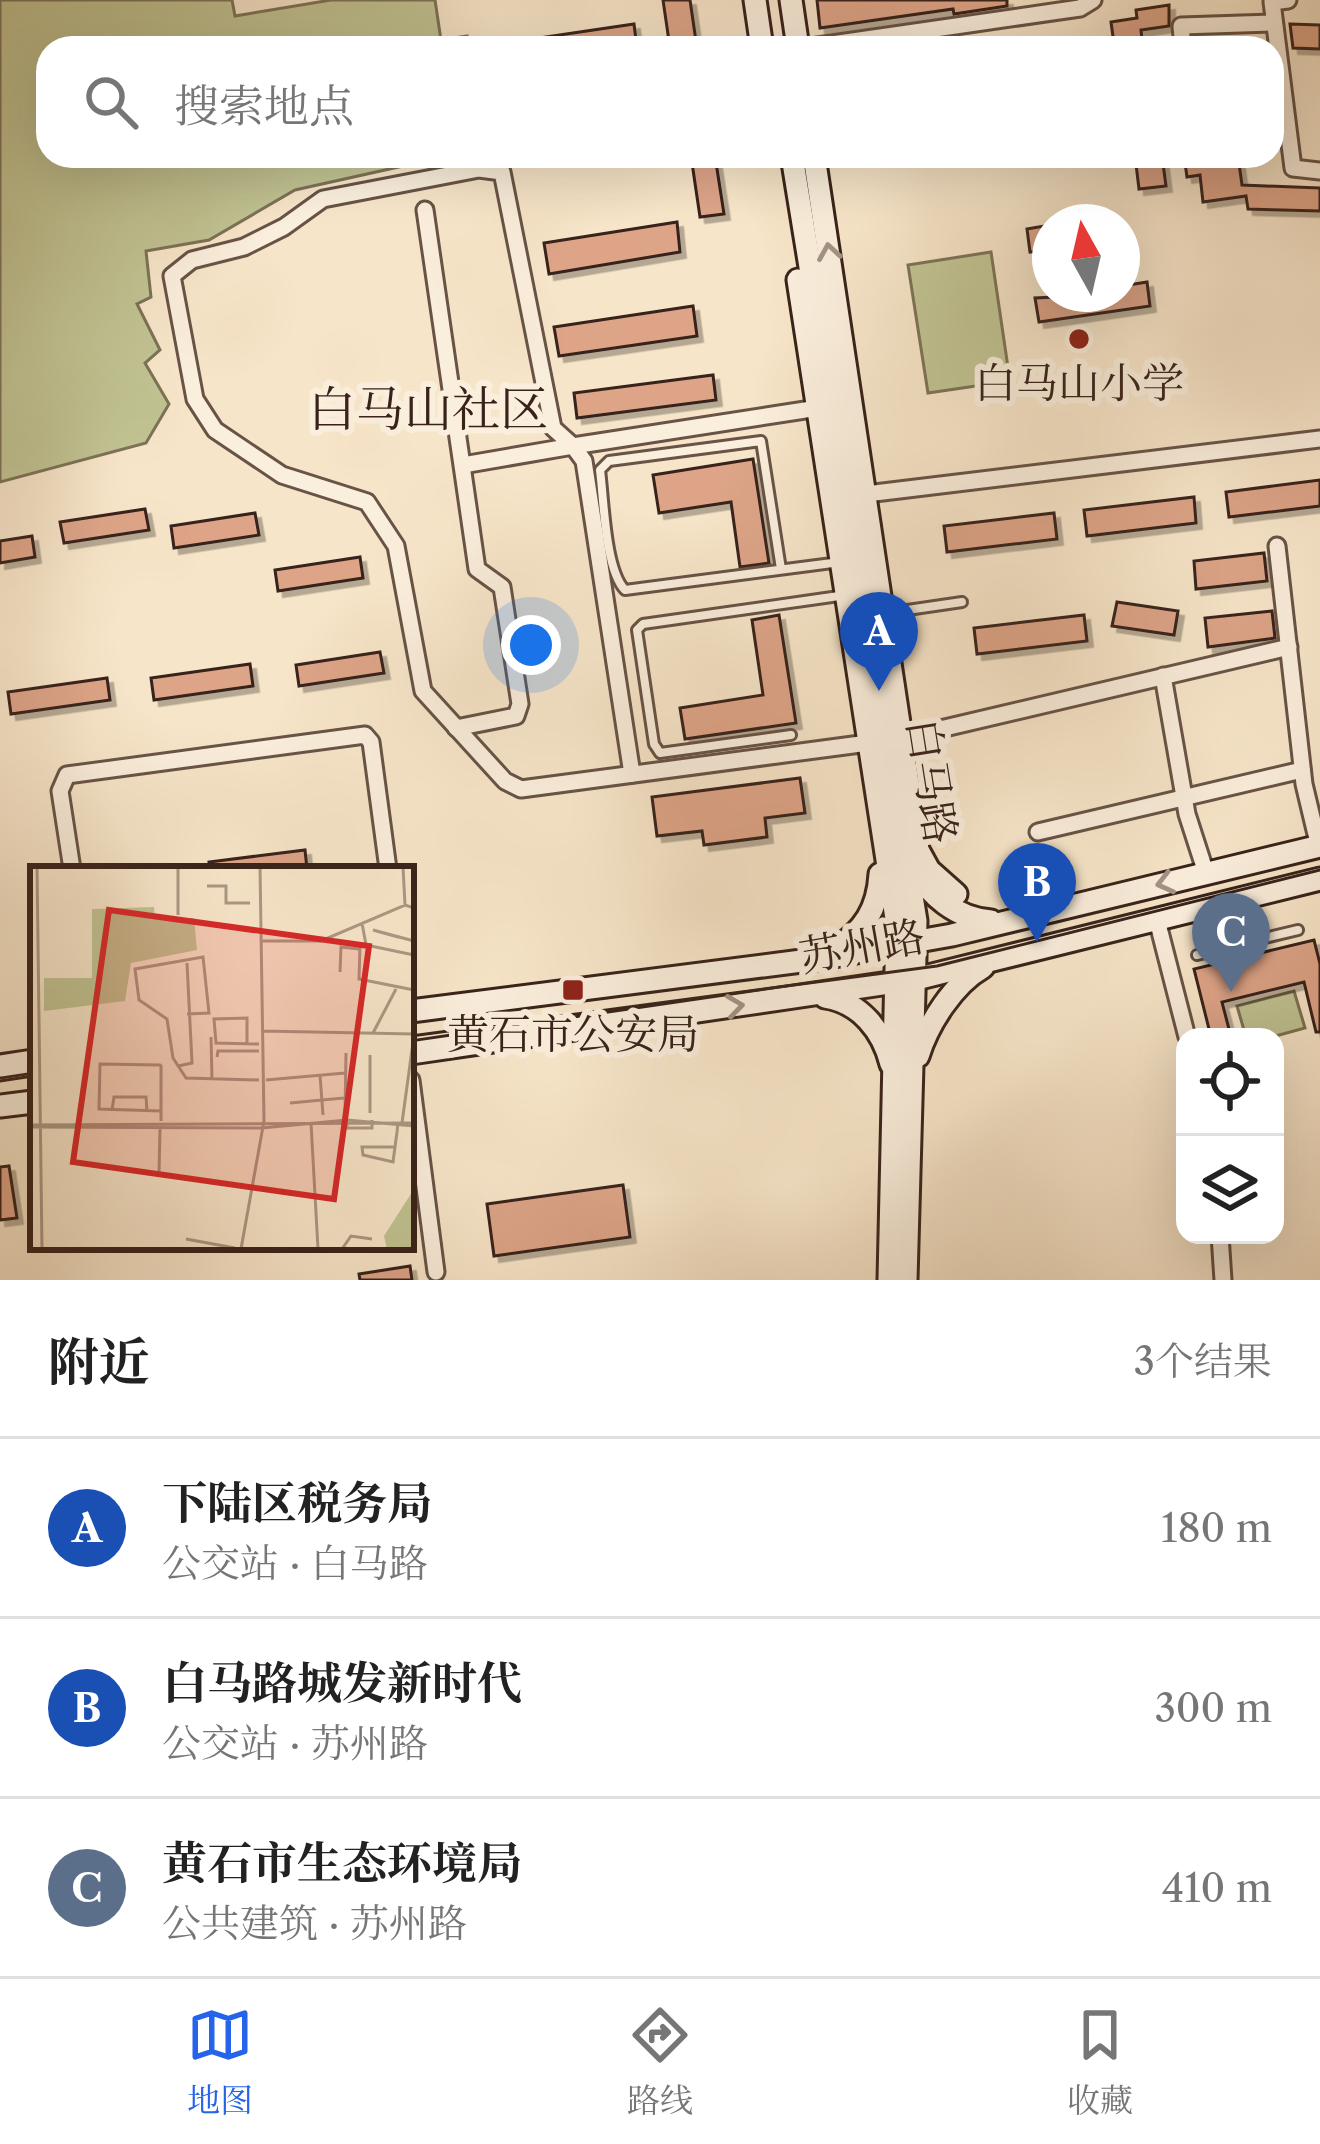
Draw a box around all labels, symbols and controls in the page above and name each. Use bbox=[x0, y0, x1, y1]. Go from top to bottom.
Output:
search box bbox=[36, 36, 1284, 168]
icon: search bbox=[78, 69, 144, 135]
text: 搜索地点 bbox=[174, 78, 354, 134]
north arrow bbox=[1032, 204, 1140, 312]
one-way arrow bbox=[817, 242, 843, 262]
marker: 白马山小学 bbox=[1066, 326, 1092, 352]
place label: 白马山小学 bbox=[974, 357, 1184, 409]
district label: 白马山社区 bbox=[308, 379, 548, 438]
pin: A bbox=[840, 592, 918, 691]
your location bbox=[501, 615, 561, 675]
street label: 白马路 bbox=[896, 715, 968, 847]
pin: B bbox=[998, 843, 1076, 942]
inset map bbox=[30, 866, 414, 1250]
one-way arrow bbox=[1156, 869, 1176, 894]
pin: C bbox=[1192, 893, 1270, 992]
street label: 苏州路 bbox=[795, 909, 929, 983]
marker: 黄石市公安局 bbox=[560, 977, 586, 1003]
one-way arrow bbox=[725, 994, 744, 1020]
place label: 黄石市公安局 bbox=[447, 1008, 699, 1060]
map controls bbox=[1176, 1028, 1284, 1244]
button: locate bbox=[1176, 1028, 1284, 1136]
button: layers bbox=[1176, 1136, 1284, 1244]
text: 附近 bbox=[48, 1331, 150, 1393]
text: 3个结果 bbox=[1134, 1337, 1272, 1385]
text: 下陆区税务局 bbox=[162, 1475, 432, 1531]
text: A bbox=[72, 1504, 102, 1552]
text: 180 m bbox=[1161, 1504, 1272, 1552]
text: 公交站 · 白马路 bbox=[162, 1539, 428, 1587]
text: 白马路城发新时代 bbox=[162, 1655, 522, 1711]
text: B bbox=[73, 1684, 102, 1732]
text: 300 m bbox=[1154, 1684, 1272, 1732]
text: 公交站 · 苏州路 bbox=[162, 1719, 428, 1767]
text: 黄石市生态环境局 bbox=[162, 1835, 522, 1891]
text: C bbox=[71, 1864, 103, 1912]
text: 410 m bbox=[1162, 1864, 1272, 1912]
text: 公共建筑 · 苏州路 bbox=[162, 1899, 467, 1947]
tab: 地图 bbox=[187, 2002, 253, 2121]
tab: 路线 bbox=[627, 2002, 693, 2121]
tab: 收藏 bbox=[1067, 2002, 1133, 2121]

